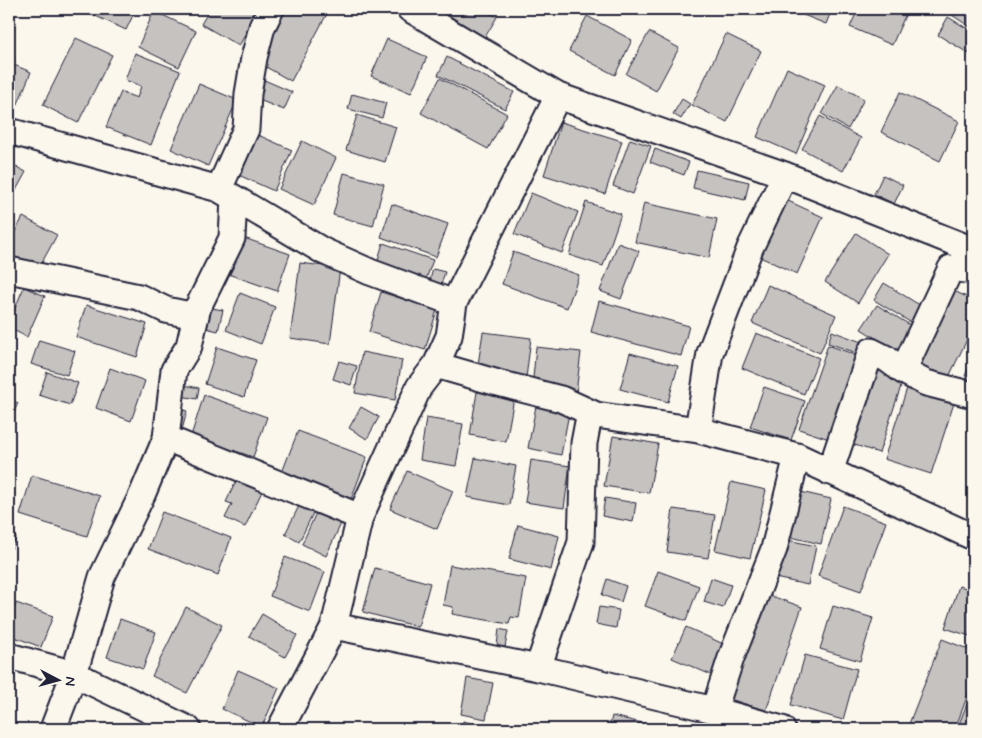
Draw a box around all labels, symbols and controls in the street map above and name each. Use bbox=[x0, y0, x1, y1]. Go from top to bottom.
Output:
north arrow bbox=[32, 656, 82, 706]
text: N bbox=[60, 676, 79, 687]

